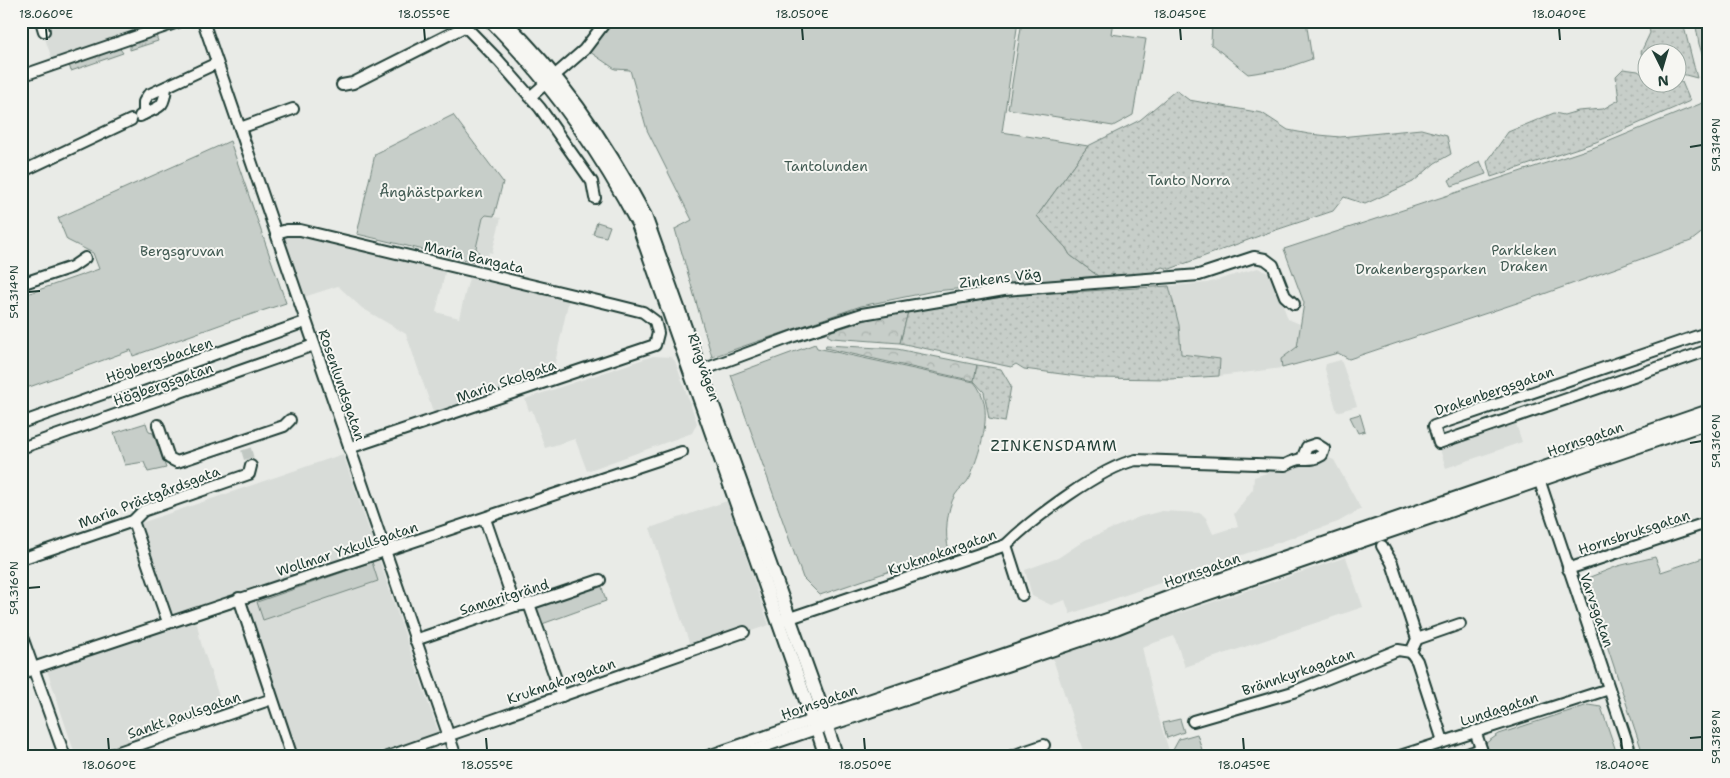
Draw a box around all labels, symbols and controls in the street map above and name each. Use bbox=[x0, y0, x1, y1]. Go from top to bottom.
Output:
text: 18.060°E bbox=[19, 6, 73, 22]
text: 18.055°E bbox=[398, 6, 450, 22]
text: 18.050°E bbox=[775, 6, 829, 22]
text: 18.045°E bbox=[1154, 6, 1206, 22]
text: 18.040°E bbox=[1532, 6, 1586, 22]
north arrow bbox=[1638, 42, 1688, 92]
text: N bbox=[1657, 72, 1669, 90]
text: 59.314°N bbox=[1708, 118, 1724, 172]
park label: Tantolunden bbox=[784, 157, 868, 175]
park label: Tanto Norra bbox=[1148, 171, 1231, 189]
park label: Ånghästparken bbox=[379, 183, 483, 201]
street label: Maria Bangata bbox=[422, 237, 526, 277]
park label: Parkleken Draken bbox=[1491, 241, 1557, 275]
park label: Bergsgruvan bbox=[140, 242, 224, 260]
park label: Drakenbergsparken bbox=[1356, 260, 1487, 278]
street label: Zinkens Väg bbox=[958, 264, 1042, 292]
text: 59.314°N bbox=[6, 265, 22, 319]
street label: Rosenlundsgatan bbox=[314, 327, 370, 444]
street label: Ringvägen bbox=[684, 331, 724, 404]
street label: Högbergsbacken bbox=[103, 333, 215, 387]
street label: Maria Skolgata bbox=[454, 355, 559, 406]
street label: Högbergsgatan bbox=[111, 358, 216, 410]
street label: Drakenbergsgatan bbox=[1432, 362, 1556, 420]
text: 59.316°N bbox=[1708, 414, 1724, 468]
street label: Hornsgatan bbox=[1544, 417, 1626, 461]
district label: ZINKENSDAMM bbox=[990, 436, 1118, 456]
street label: Maria Prästgårdsgata bbox=[76, 462, 223, 532]
street label: Hornsbruksgatan bbox=[1576, 505, 1693, 559]
street label: Wollmar Yxkullsgatan bbox=[274, 517, 420, 580]
street label: Krukmakargatan bbox=[885, 525, 999, 579]
street label: Hornsgatan bbox=[1161, 548, 1243, 592]
text: 59.316°N bbox=[6, 561, 22, 615]
street label: Varvsgatan bbox=[1576, 570, 1618, 650]
street label: Samaritgränd bbox=[457, 575, 551, 619]
street label: Brännkyrkagatan bbox=[1239, 644, 1357, 700]
street label: Krukmakargatan bbox=[504, 654, 618, 708]
street label: Hornsgatan bbox=[778, 680, 860, 724]
street label: Sankt Paulsgatan bbox=[125, 687, 243, 743]
street label: Lundagatan bbox=[1458, 688, 1541, 730]
text: 59.318°N bbox=[1708, 710, 1724, 764]
text: 18.060°E bbox=[82, 757, 136, 773]
text: 18.055°E bbox=[461, 757, 513, 773]
text: 18.050°E bbox=[838, 757, 892, 773]
text: 18.045°E bbox=[1218, 757, 1270, 773]
text: 18.040°E bbox=[1595, 757, 1649, 773]

